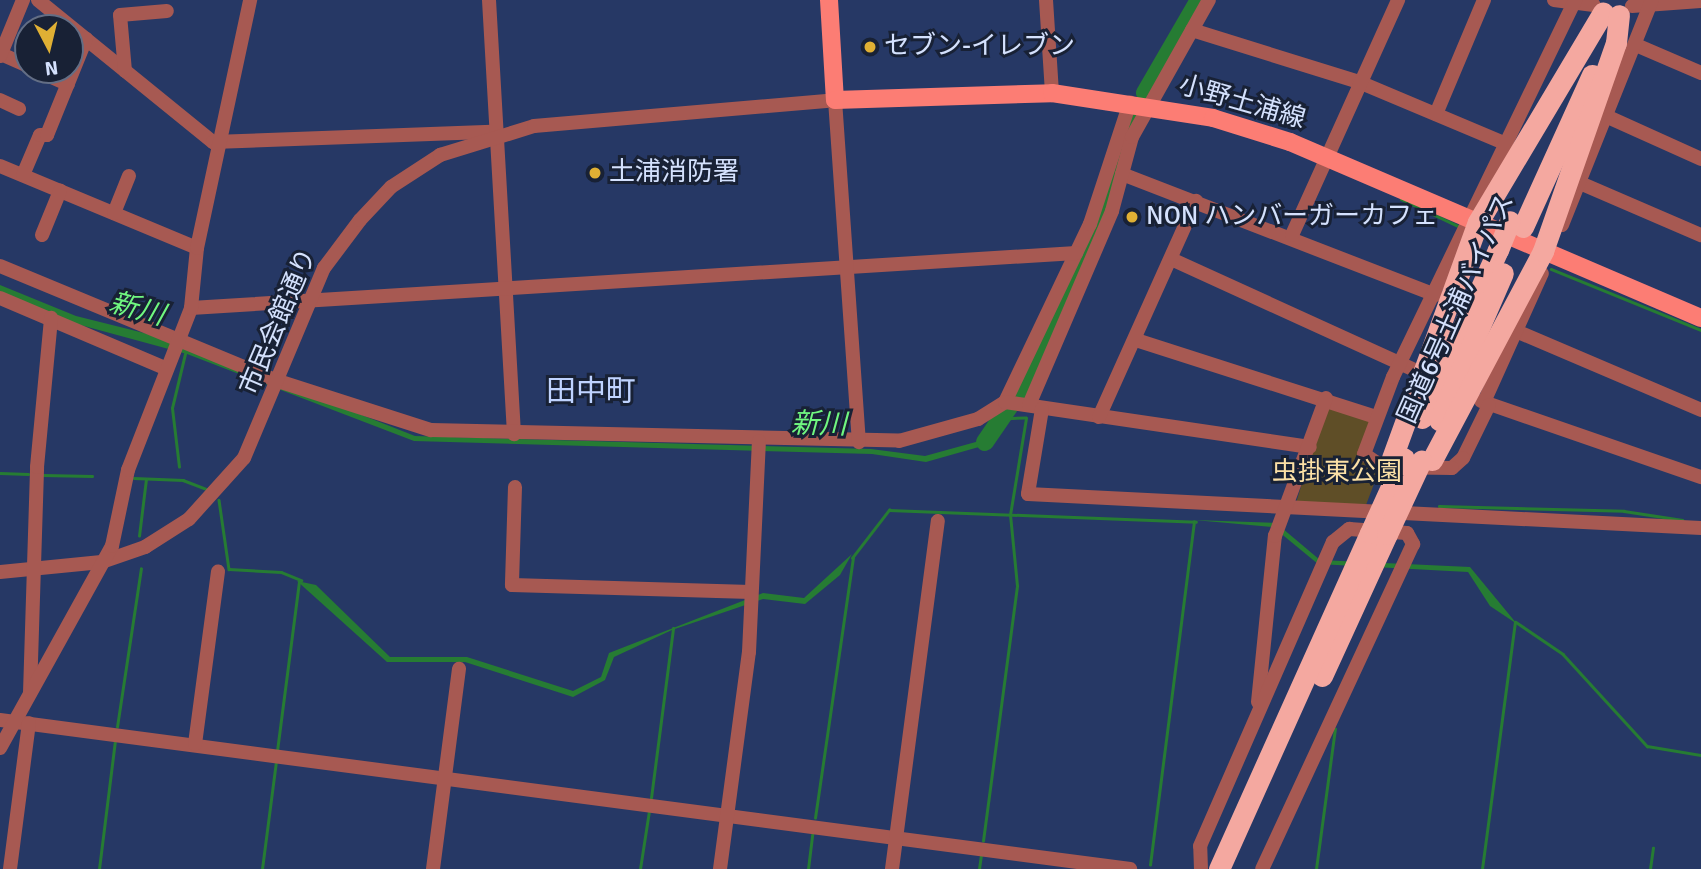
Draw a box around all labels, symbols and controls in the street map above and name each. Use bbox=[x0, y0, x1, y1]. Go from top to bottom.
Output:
north arrow bbox=[14, 14, 84, 84]
place label: セブン-イレブン bbox=[884, 31, 1075, 63]
marker: セブン-イレブン bbox=[862, 39, 878, 55]
text: N bbox=[43, 55, 59, 81]
street label: 小野土浦線 bbox=[1175, 70, 1309, 136]
place label: 土浦消防署 bbox=[609, 157, 739, 189]
marker: 土浦消防署 bbox=[587, 165, 603, 181]
street label: 国道6号土浦バイパス bbox=[1392, 189, 1522, 429]
place label: NON ハンバーガーカフェ bbox=[1146, 201, 1438, 233]
marker: NON ハンバーガーカフェ bbox=[1124, 209, 1140, 225]
street label: 市民会館通り bbox=[234, 244, 324, 400]
water label: 新川 bbox=[106, 286, 168, 332]
district label: 田中町 bbox=[546, 374, 636, 410]
water label: 新川 bbox=[791, 407, 847, 441]
park label: 虫掛東公園 bbox=[1272, 457, 1402, 489]

